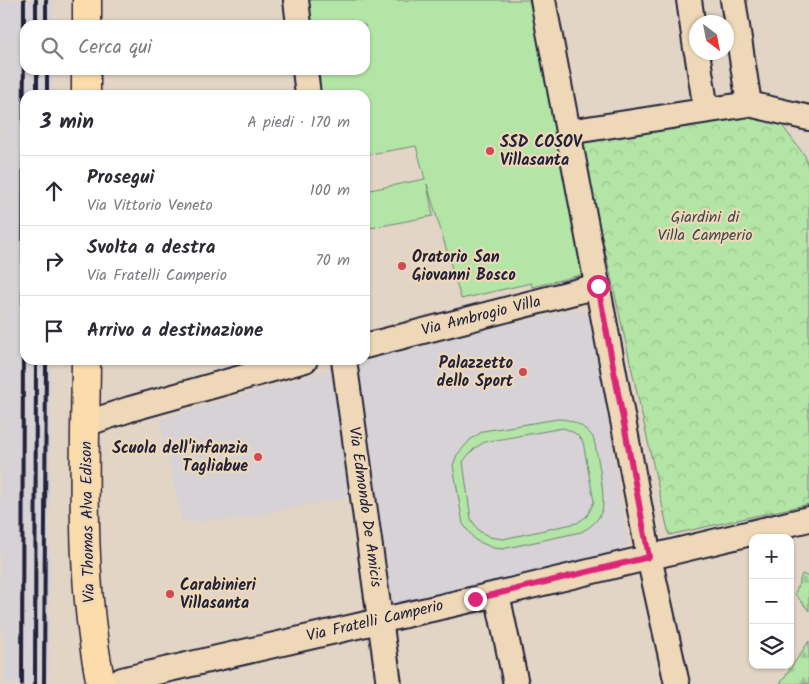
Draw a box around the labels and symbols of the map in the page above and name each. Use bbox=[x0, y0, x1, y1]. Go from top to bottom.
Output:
north arrow bbox=[689, 15, 734, 60]
place label: SSD COSOV Villasanta bbox=[500, 130, 583, 173]
marker: SSD COSOV Villasanta bbox=[484, 145, 496, 157]
park label: Giardini di Villa Camperio bbox=[657, 205, 753, 248]
place label: Oratorio San Giovanni Bosco bbox=[412, 245, 516, 288]
marker: Oratorio San Giovanni Bosco bbox=[396, 260, 408, 272]
route start bbox=[587, 275, 610, 298]
street label: Via Ambrogio Villa bbox=[419, 289, 543, 343]
place label: Palazzetto dello Sport bbox=[437, 351, 514, 394]
marker: Palazzetto dello Sport bbox=[517, 366, 529, 378]
street label: Via Edmondo De Amicis bbox=[341, 425, 389, 589]
place label: Scuola dell'infanzia Tagliabue bbox=[112, 436, 248, 479]
street label: Via Thomas Alva Edison bbox=[74, 441, 102, 603]
marker: Scuola dell'infanzia Tagliabue bbox=[252, 451, 264, 463]
place label: Carabinieri Villasanta bbox=[180, 573, 257, 616]
marker: Carabinieri Villasanta bbox=[164, 588, 176, 600]
route end bbox=[464, 588, 487, 611]
street label: Via Fratelli Camperio bbox=[304, 593, 446, 649]

